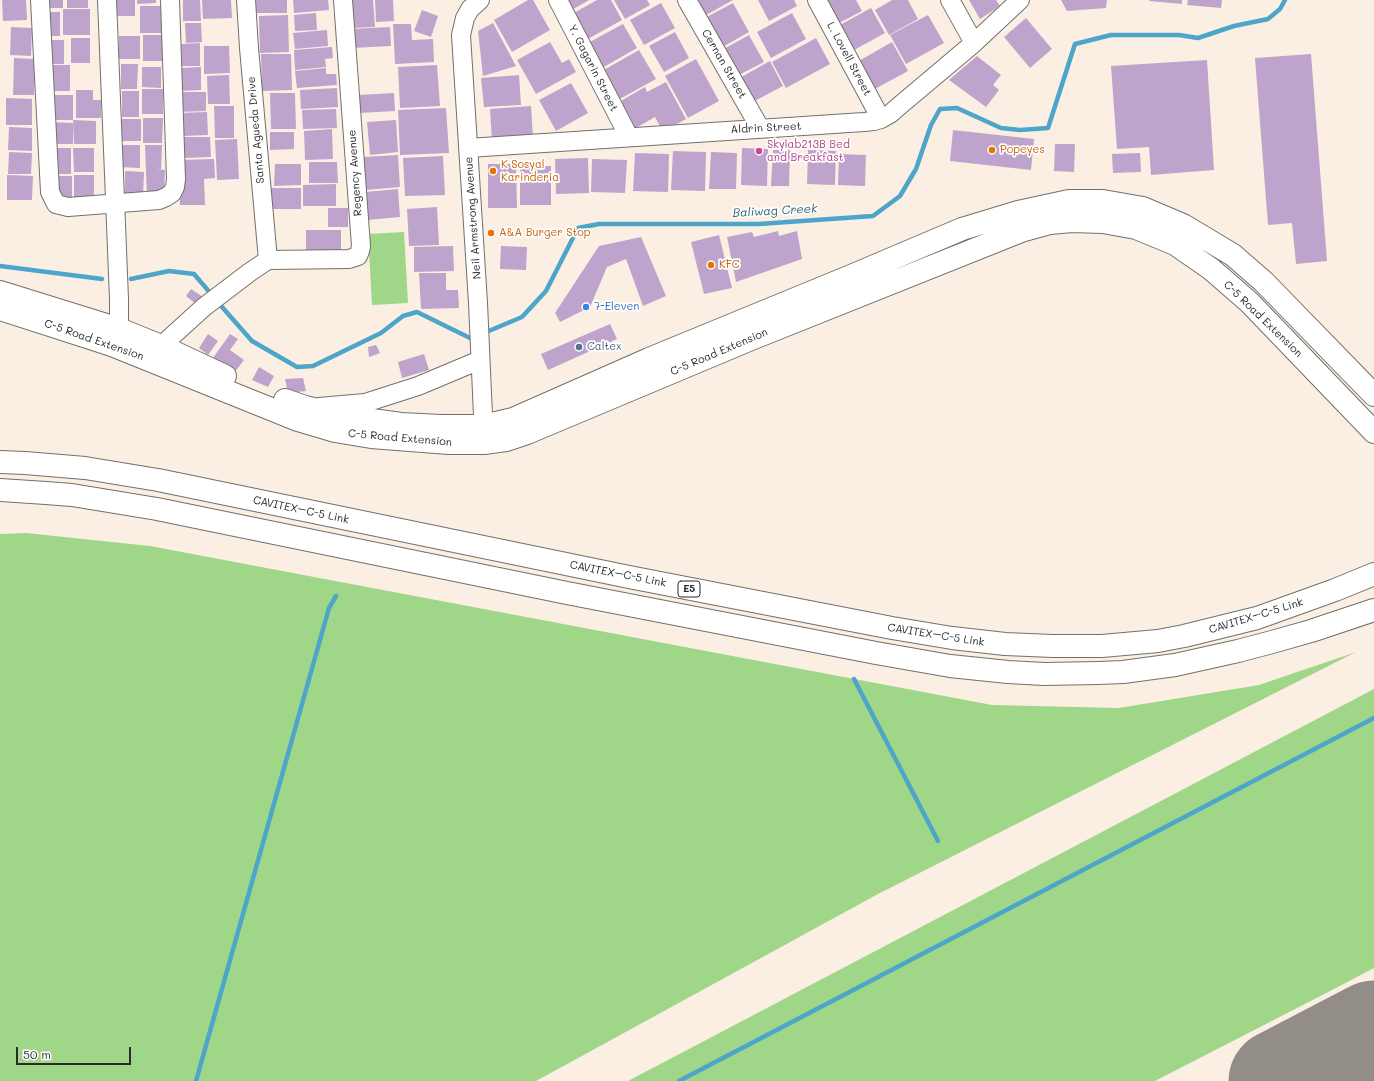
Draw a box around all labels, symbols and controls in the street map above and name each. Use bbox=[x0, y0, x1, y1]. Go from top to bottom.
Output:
street label: L. Lovell Street bbox=[824, 20, 874, 98]
street label: Y. Gagarin Street bbox=[565, 22, 621, 114]
street label: Cernan Street bbox=[699, 27, 749, 101]
street label: Santa Agueda Drive bbox=[245, 76, 267, 184]
street label: Aldrin Street bbox=[730, 120, 802, 136]
street label: Regency Avenue bbox=[345, 129, 365, 217]
place label: Skylab213B Bed and Breakfast bbox=[767, 138, 850, 164]
place label: Popeyes bbox=[1000, 143, 1045, 157]
marker: Popeyes bbox=[987, 145, 997, 155]
marker: Skylab213B Bed and Breakfast bbox=[754, 146, 764, 156]
street label: Neil Armstrong Avenue bbox=[462, 156, 484, 280]
place label: K Sosyal Karinderia bbox=[501, 158, 559, 184]
marker: K Sosyal Karinderia bbox=[488, 166, 498, 176]
water label: Baliwag Creek bbox=[732, 202, 818, 220]
place label: A&A Burger Stop bbox=[499, 226, 591, 240]
marker: A&A Burger Stop bbox=[486, 228, 496, 238]
place label: KFC bbox=[719, 258, 740, 272]
marker: KFC bbox=[706, 260, 716, 270]
street label: C-5 Road Extension bbox=[1221, 278, 1305, 360]
place label: 7-Eleven bbox=[594, 300, 639, 314]
marker: 7-Eleven bbox=[581, 302, 591, 312]
street label: C-5 Road Extension bbox=[43, 317, 145, 363]
street label: C-5 Road Extension bbox=[668, 326, 770, 378]
place label: Caltex bbox=[587, 340, 622, 354]
marker: Caltex bbox=[574, 342, 584, 352]
street label: C-5 Road Extension bbox=[347, 427, 453, 449]
street label: CAVITEX–C-5 Link bbox=[252, 493, 350, 527]
street label: CAVITEX–C-5 Link bbox=[569, 558, 667, 590]
road number: E5 bbox=[678, 581, 700, 597]
street label: CAVITEX–C-5 Link bbox=[1207, 595, 1305, 637]
street label: CAVITEX–C-5 Link bbox=[887, 621, 985, 649]
scale bar bbox=[18, 1039, 133, 1065]
text: 50 m bbox=[23, 1046, 51, 1062]

